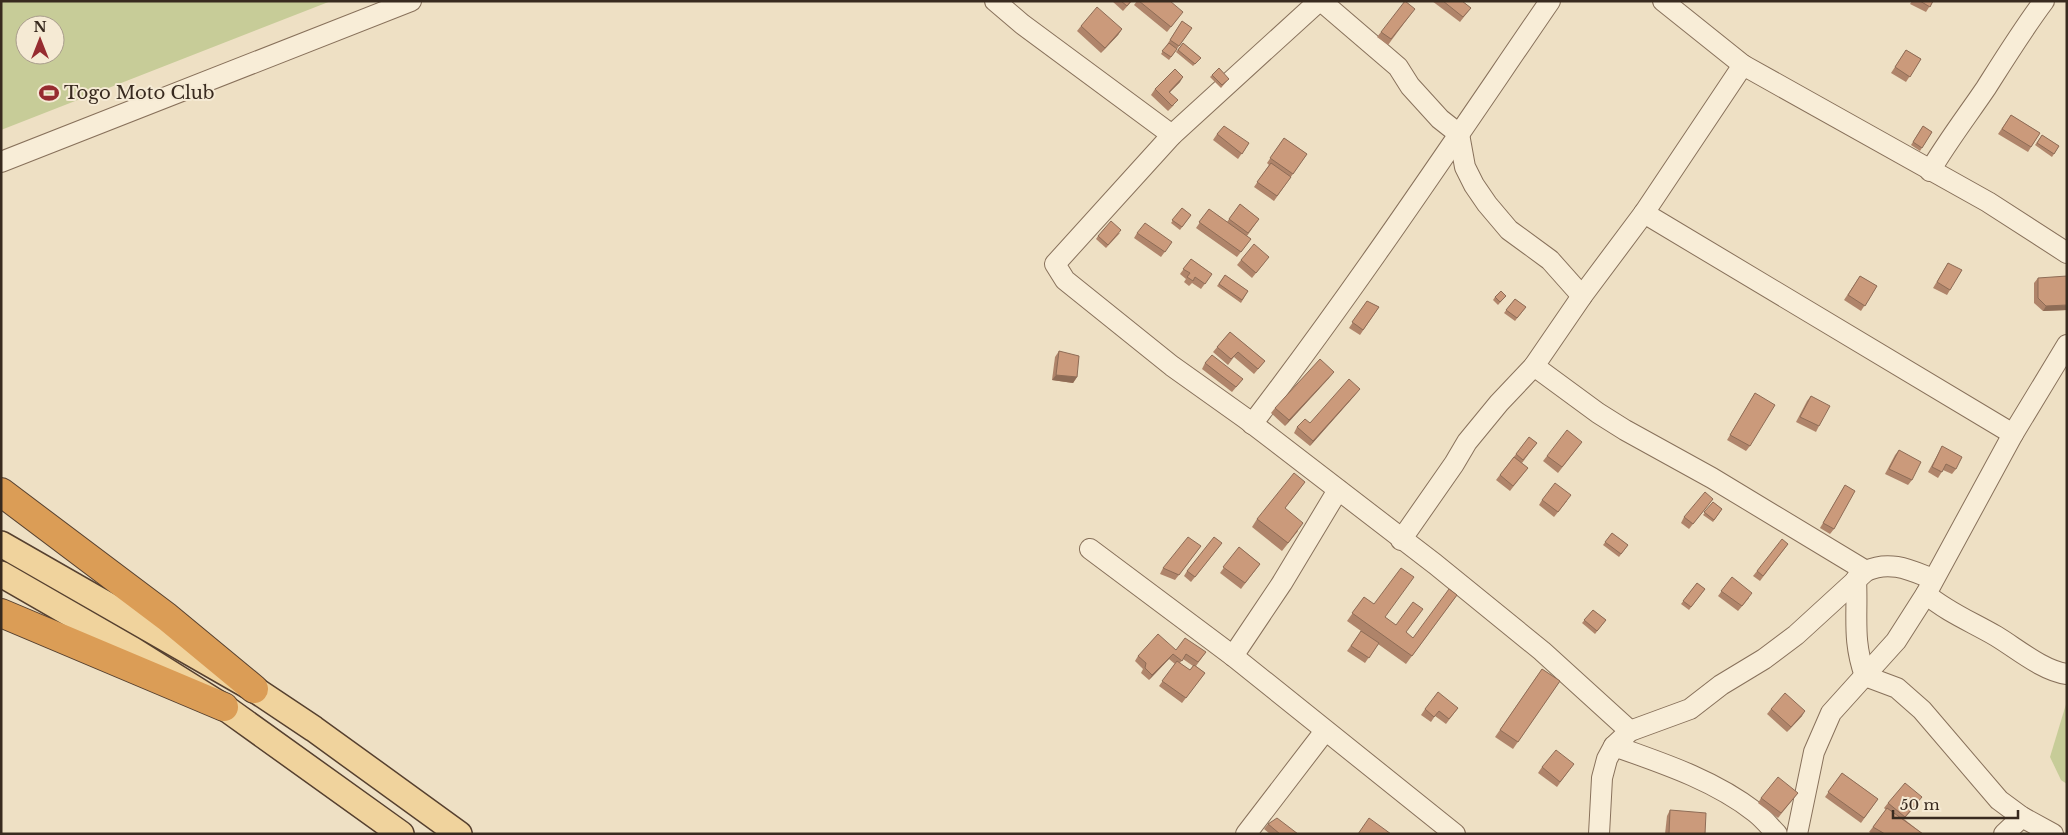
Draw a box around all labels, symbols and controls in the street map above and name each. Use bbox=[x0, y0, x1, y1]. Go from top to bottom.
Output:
north arrow bbox=[15, 15, 65, 65]
text: N bbox=[33, 18, 47, 36]
sports icon: Togo Moto Club bbox=[38, 82, 60, 104]
place label: Togo Moto Club bbox=[64, 82, 215, 104]
scale bar bbox=[1893, 788, 2018, 820]
text: 50 m bbox=[1900, 795, 1940, 814]

